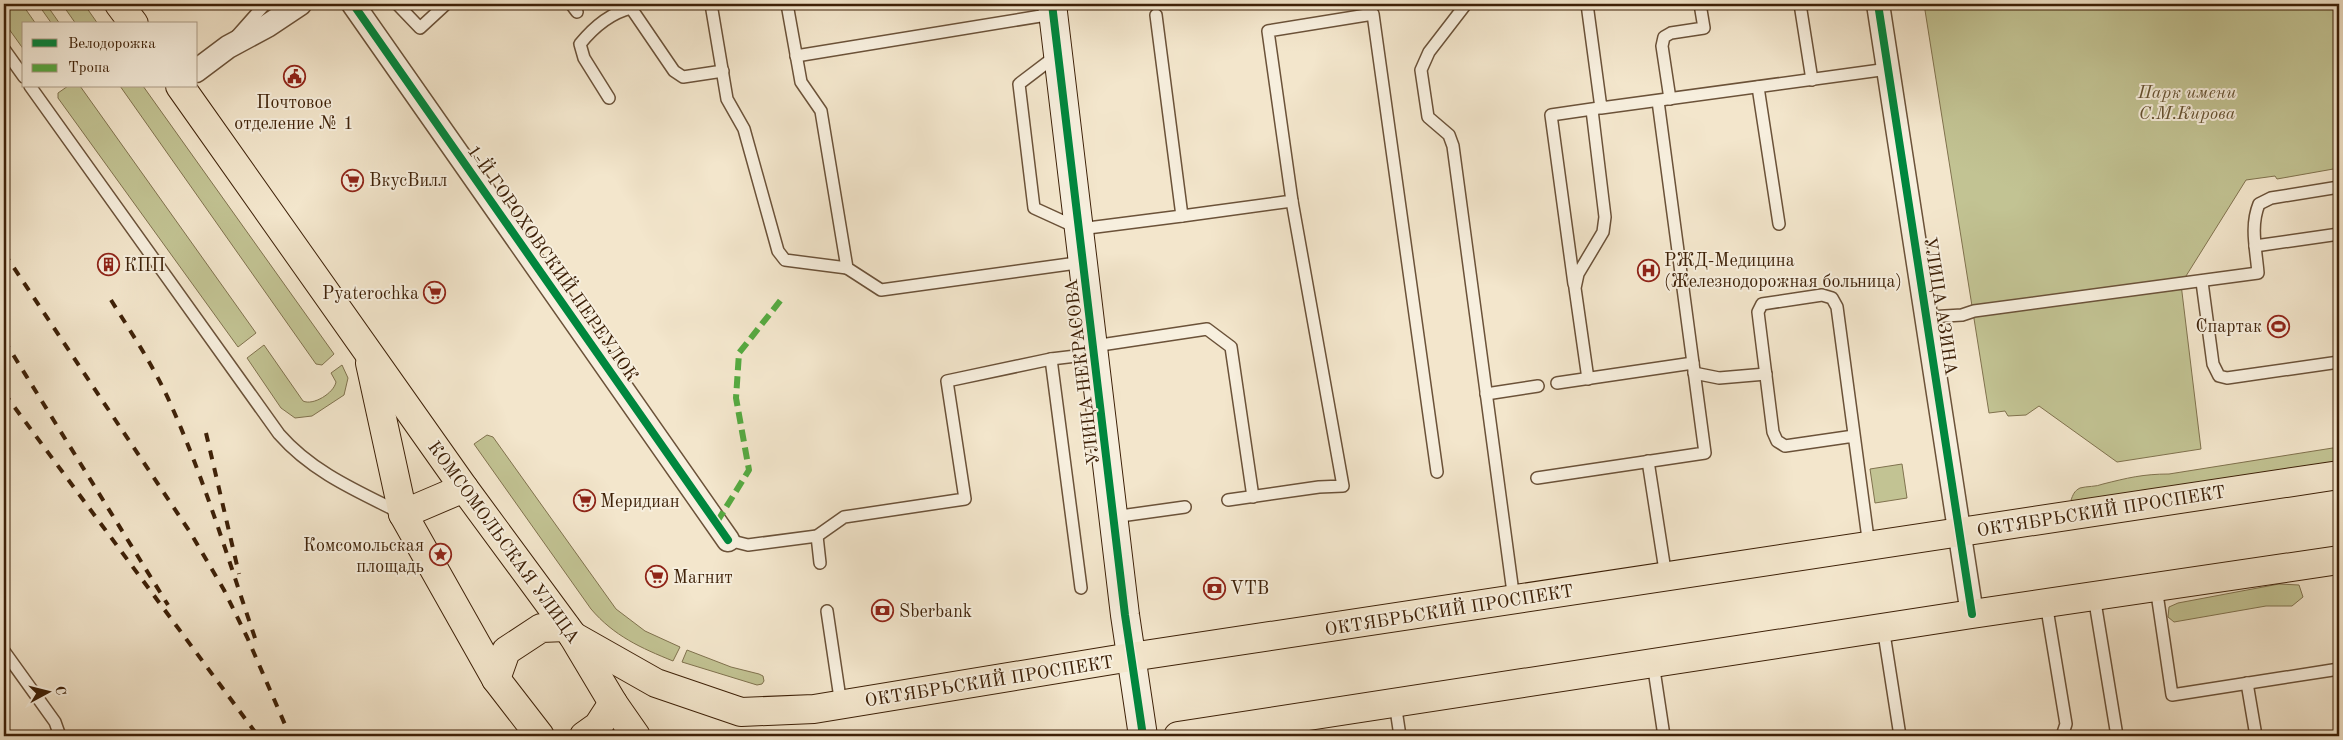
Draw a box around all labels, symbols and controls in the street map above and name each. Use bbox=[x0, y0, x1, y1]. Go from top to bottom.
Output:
legend bbox=[22, 22, 198, 88]
text: Велодорожка bbox=[68, 37, 156, 52]
text: Тропа bbox=[68, 61, 110, 76]
public building icon: Почтовое отделение № 1 bbox=[282, 65, 306, 89]
park label: Парк имени С.М.Кирова bbox=[2137, 84, 2236, 123]
place label: Почтовое отделение № 1 bbox=[234, 94, 354, 133]
street label: 1-Й ГОРОХОВСКИЙ ПЕРЕУЛОК bbox=[463, 140, 644, 385]
supermarket icon: ВкусВилл bbox=[341, 168, 365, 192]
place label: ВкусВилл bbox=[369, 172, 447, 190]
street label: УЛИЦА АЗИНА bbox=[1920, 236, 1960, 377]
place label: РЖД-Медицина (Железнодорожная больница) bbox=[1664, 252, 1902, 291]
building icon: КПП bbox=[96, 253, 120, 277]
place label: КПП bbox=[124, 257, 165, 275]
hospital icon: РЖД-Медицина (Железнодорожная больница) bbox=[1636, 258, 1660, 282]
street label: УЛИЦА НЕКРАСОВА bbox=[1063, 278, 1103, 466]
supermarket icon: Pyaterochka bbox=[423, 281, 447, 305]
place label: Pyaterochka bbox=[322, 285, 419, 303]
sports icon: Спартак bbox=[2266, 314, 2290, 338]
place label: Спартак bbox=[2195, 318, 2262, 336]
street label: КОМСОМОЛЬСКАЯ УЛИЦА bbox=[424, 438, 583, 647]
street label: ОКТЯБРЬСКИЙ ПРОСПЕКТ bbox=[1975, 479, 2227, 541]
supermarket icon: Меридиан bbox=[572, 489, 596, 513]
place label: Меридиан bbox=[600, 493, 680, 511]
place label: Комсомольская площадь bbox=[303, 537, 424, 576]
place icon: Комсомольская площадь bbox=[428, 543, 452, 567]
supermarket icon: Магнит bbox=[645, 565, 669, 589]
place label: Магнит bbox=[673, 569, 733, 587]
bank icon: VTB bbox=[1202, 576, 1226, 600]
street label: ОКТЯБРЬСКИЙ ПРОСПЕКТ bbox=[1323, 578, 1575, 640]
place label: VTB bbox=[1230, 580, 1269, 598]
bank icon: Sberbank bbox=[871, 599, 895, 623]
place label: Sberbank bbox=[899, 603, 972, 621]
street label: ОКТЯБРЬСКИЙ ПРОСПЕКТ bbox=[863, 649, 1115, 711]
north arrow bbox=[22, 668, 72, 718]
text: С bbox=[52, 685, 67, 696]

